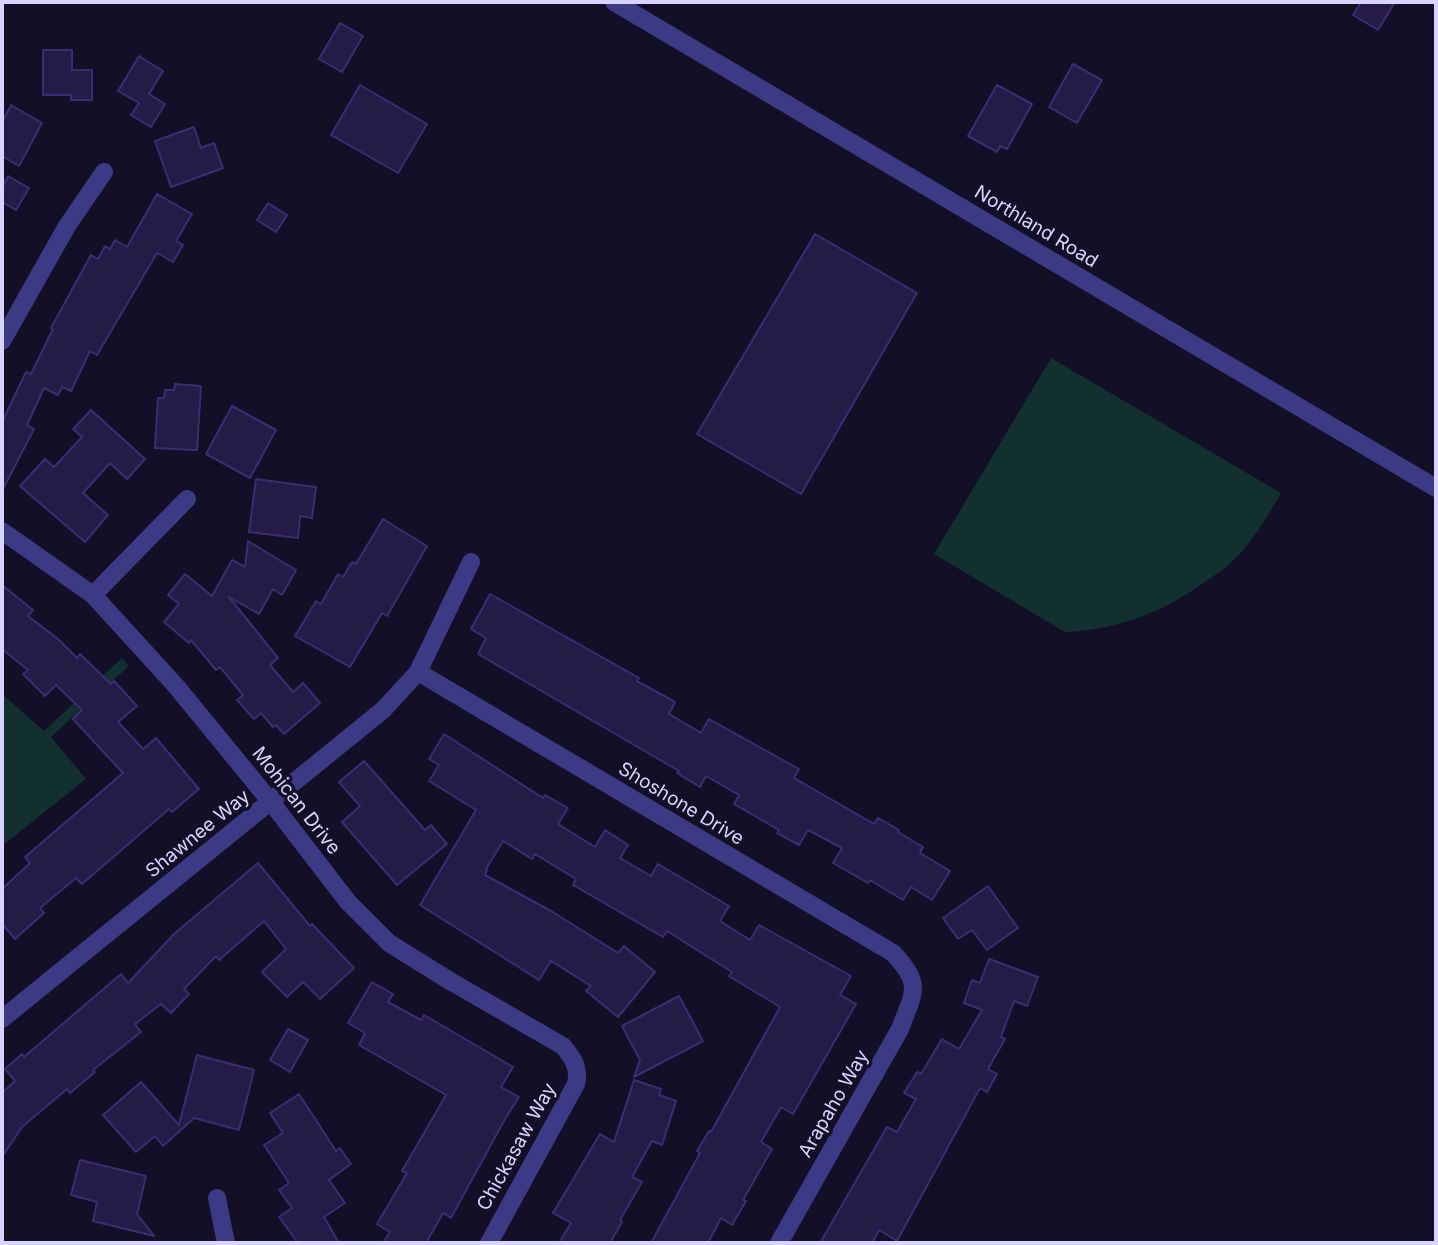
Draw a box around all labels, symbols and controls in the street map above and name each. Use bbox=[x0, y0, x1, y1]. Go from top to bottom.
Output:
street label: Northland Road bbox=[970, 181, 1102, 273]
street label: Mohican Drive bbox=[247, 743, 345, 859]
street label: Shoshone Drive bbox=[614, 758, 748, 850]
street label: Shawnee Way bbox=[141, 785, 255, 883]
street label: Arapaho Way bbox=[794, 1046, 874, 1162]
street label: Chickasaw Way bbox=[473, 1079, 561, 1215]

